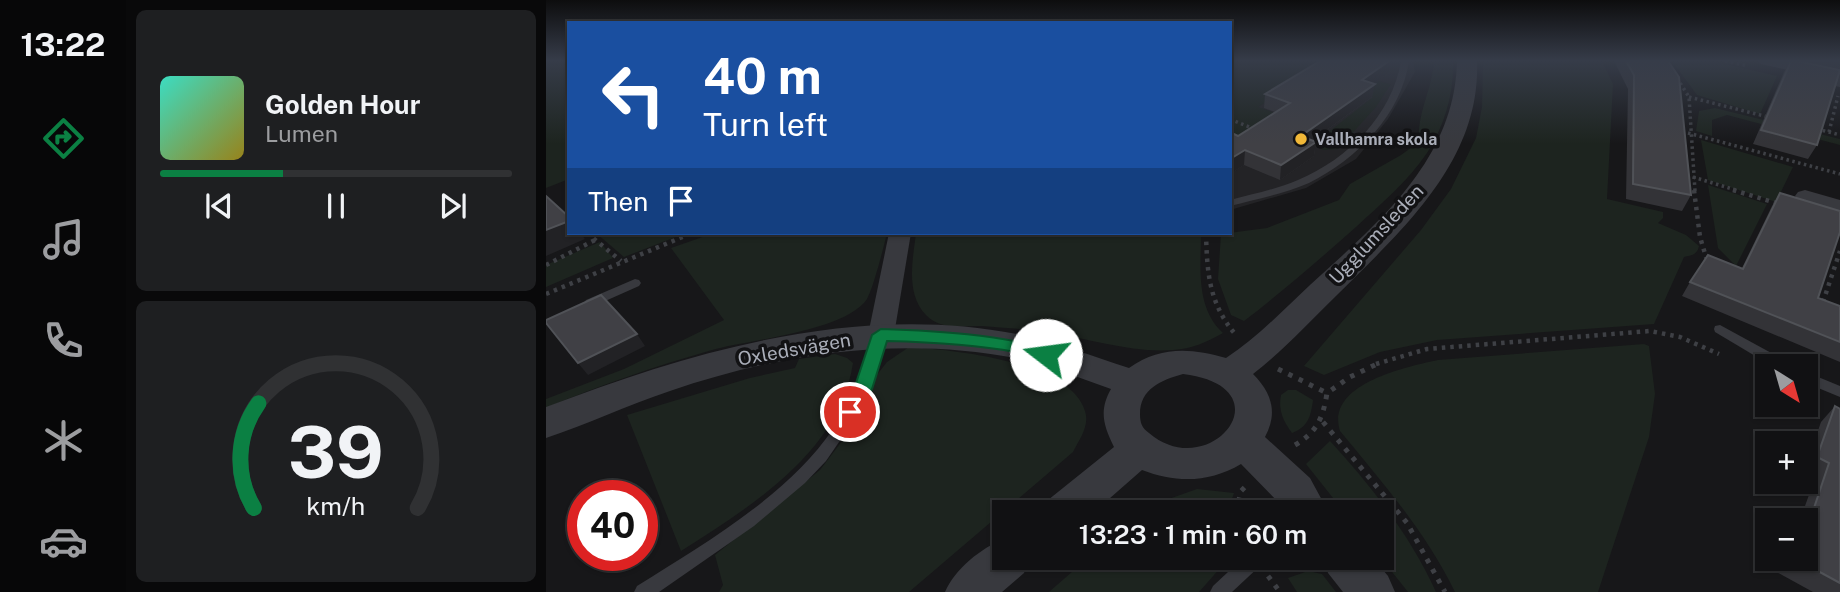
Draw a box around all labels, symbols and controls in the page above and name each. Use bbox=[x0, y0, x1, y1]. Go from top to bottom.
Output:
text: 13:22 bbox=[21, 26, 105, 63]
text: 40 m bbox=[703, 47, 822, 105]
icon: left bbox=[588, 49, 679, 140]
text: Golden Hour bbox=[265, 89, 420, 120]
text: Turn left bbox=[703, 106, 828, 143]
icon: directions bbox=[39, 114, 88, 163]
text: Lumen bbox=[265, 120, 338, 147]
place label: Vallhamra skola bbox=[1315, 130, 1437, 149]
marker: Vallhamra skola bbox=[1293, 131, 1309, 147]
street label: Ugglumsleden bbox=[1324, 180, 1428, 288]
icon: arrive bbox=[662, 182, 700, 220]
text: Then bbox=[588, 186, 648, 217]
icon: previous bbox=[200, 187, 238, 225]
icon: pause bbox=[317, 187, 355, 225]
icon: next bbox=[434, 187, 472, 225]
icon: music bbox=[39, 215, 88, 264]
icon: phone bbox=[39, 316, 88, 365]
position arrow bbox=[1009, 318, 1083, 392]
street label: Oxledsvägen bbox=[736, 328, 852, 370]
north arrow bbox=[1755, 354, 1818, 416]
map controls bbox=[1755, 354, 1818, 571]
pin bbox=[820, 382, 880, 442]
icon: arrive bbox=[831, 393, 869, 431]
text: 39 bbox=[288, 409, 384, 494]
icon: climate bbox=[39, 416, 88, 465]
button: + bbox=[1755, 431, 1818, 494]
speed limit sign: 40 bbox=[567, 480, 658, 571]
text: km/h bbox=[307, 490, 365, 520]
button: − bbox=[1755, 508, 1818, 571]
icon: car bbox=[39, 517, 88, 566]
text: 13:23 · 1 min · 60 m bbox=[1079, 519, 1307, 550]

